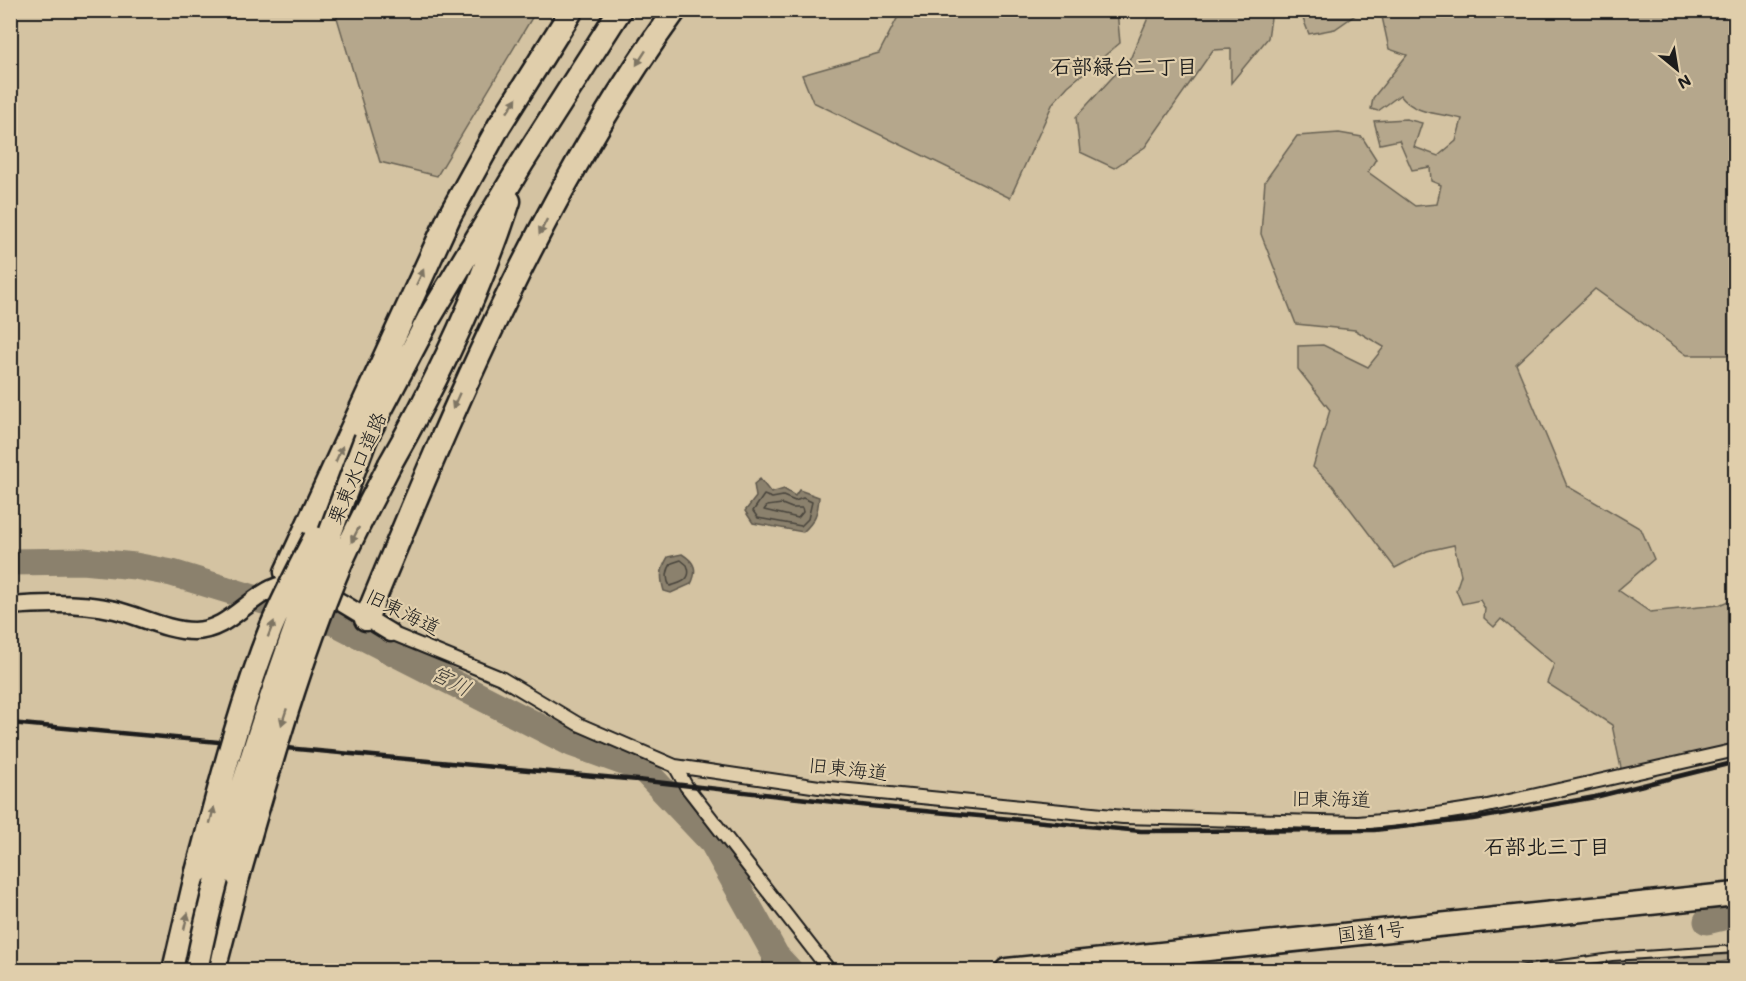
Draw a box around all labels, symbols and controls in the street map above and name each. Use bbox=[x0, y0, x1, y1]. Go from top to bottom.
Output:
north arrow bbox=[1647, 39, 1707, 99]
one-way arrow bbox=[636, 50, 647, 67]
district label: 石部緑台二丁目 bbox=[1051, 52, 1198, 79]
text: N bbox=[1674, 70, 1695, 95]
one-way arrow bbox=[506, 98, 518, 114]
one-way arrow bbox=[539, 218, 548, 235]
one-way arrow bbox=[416, 269, 425, 286]
one-way arrow bbox=[452, 393, 461, 410]
street label: 栗東水口道路 bbox=[321, 407, 391, 528]
one-way arrow bbox=[334, 445, 344, 463]
one-way arrow bbox=[350, 527, 359, 544]
street label: 旧東海道 bbox=[362, 582, 445, 640]
one-way arrow bbox=[266, 620, 276, 638]
water label: 宮川 bbox=[427, 658, 477, 701]
one-way arrow bbox=[279, 708, 289, 726]
street label: 旧東海道 bbox=[807, 751, 889, 785]
street label: 旧東海道 bbox=[1291, 784, 1371, 812]
one-way arrow bbox=[208, 806, 217, 824]
district label: 石部北三丁目 bbox=[1484, 832, 1610, 859]
one-way arrow bbox=[181, 912, 191, 930]
street label: 国道1号 bbox=[1335, 914, 1407, 948]

